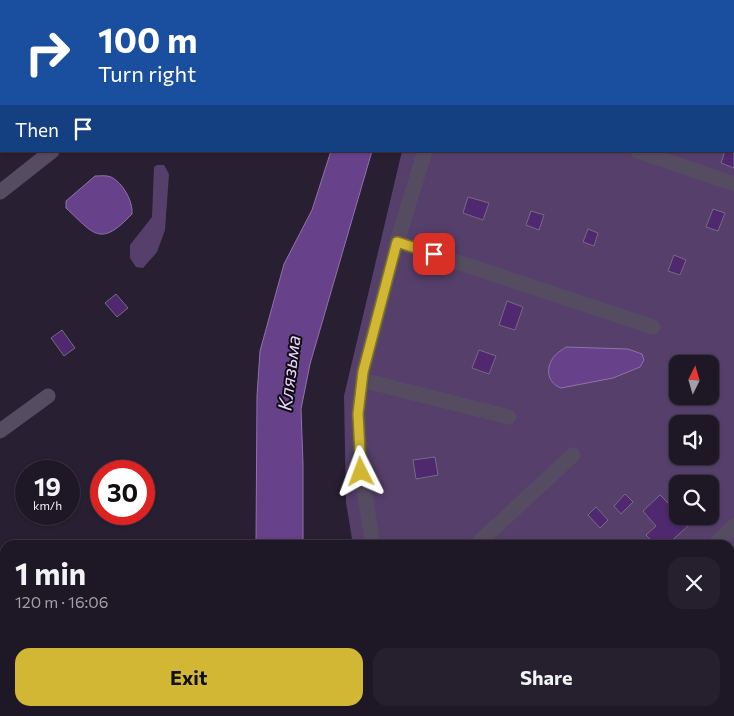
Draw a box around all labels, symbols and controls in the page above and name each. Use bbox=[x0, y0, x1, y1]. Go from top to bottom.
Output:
text: 100 m bbox=[98, 17, 198, 60]
icon: right bbox=[15, 20, 80, 85]
text: Turn right bbox=[98, 60, 196, 87]
icon: arrive bbox=[69, 115, 97, 143]
text: Then bbox=[15, 118, 59, 141]
pin bbox=[413, 233, 455, 275]
icon: arrive bbox=[420, 240, 448, 268]
water label: Клязьма bbox=[272, 334, 305, 412]
north arrow bbox=[669, 355, 719, 405]
map controls bbox=[669, 355, 719, 525]
button: sound bbox=[669, 415, 719, 465]
position arrow bbox=[334, 445, 386, 497]
speed limit sign: 30 bbox=[90, 460, 155, 525]
text: 19 bbox=[34, 471, 61, 501]
button: search bbox=[669, 475, 719, 525]
text: km/h bbox=[33, 498, 62, 512]
text: 1 min bbox=[15, 554, 86, 591]
button: close bbox=[668, 557, 720, 609]
text: 120 m · 16:06 bbox=[15, 592, 109, 611]
button: Exit bbox=[15, 648, 363, 706]
button: Share bbox=[373, 648, 720, 706]

